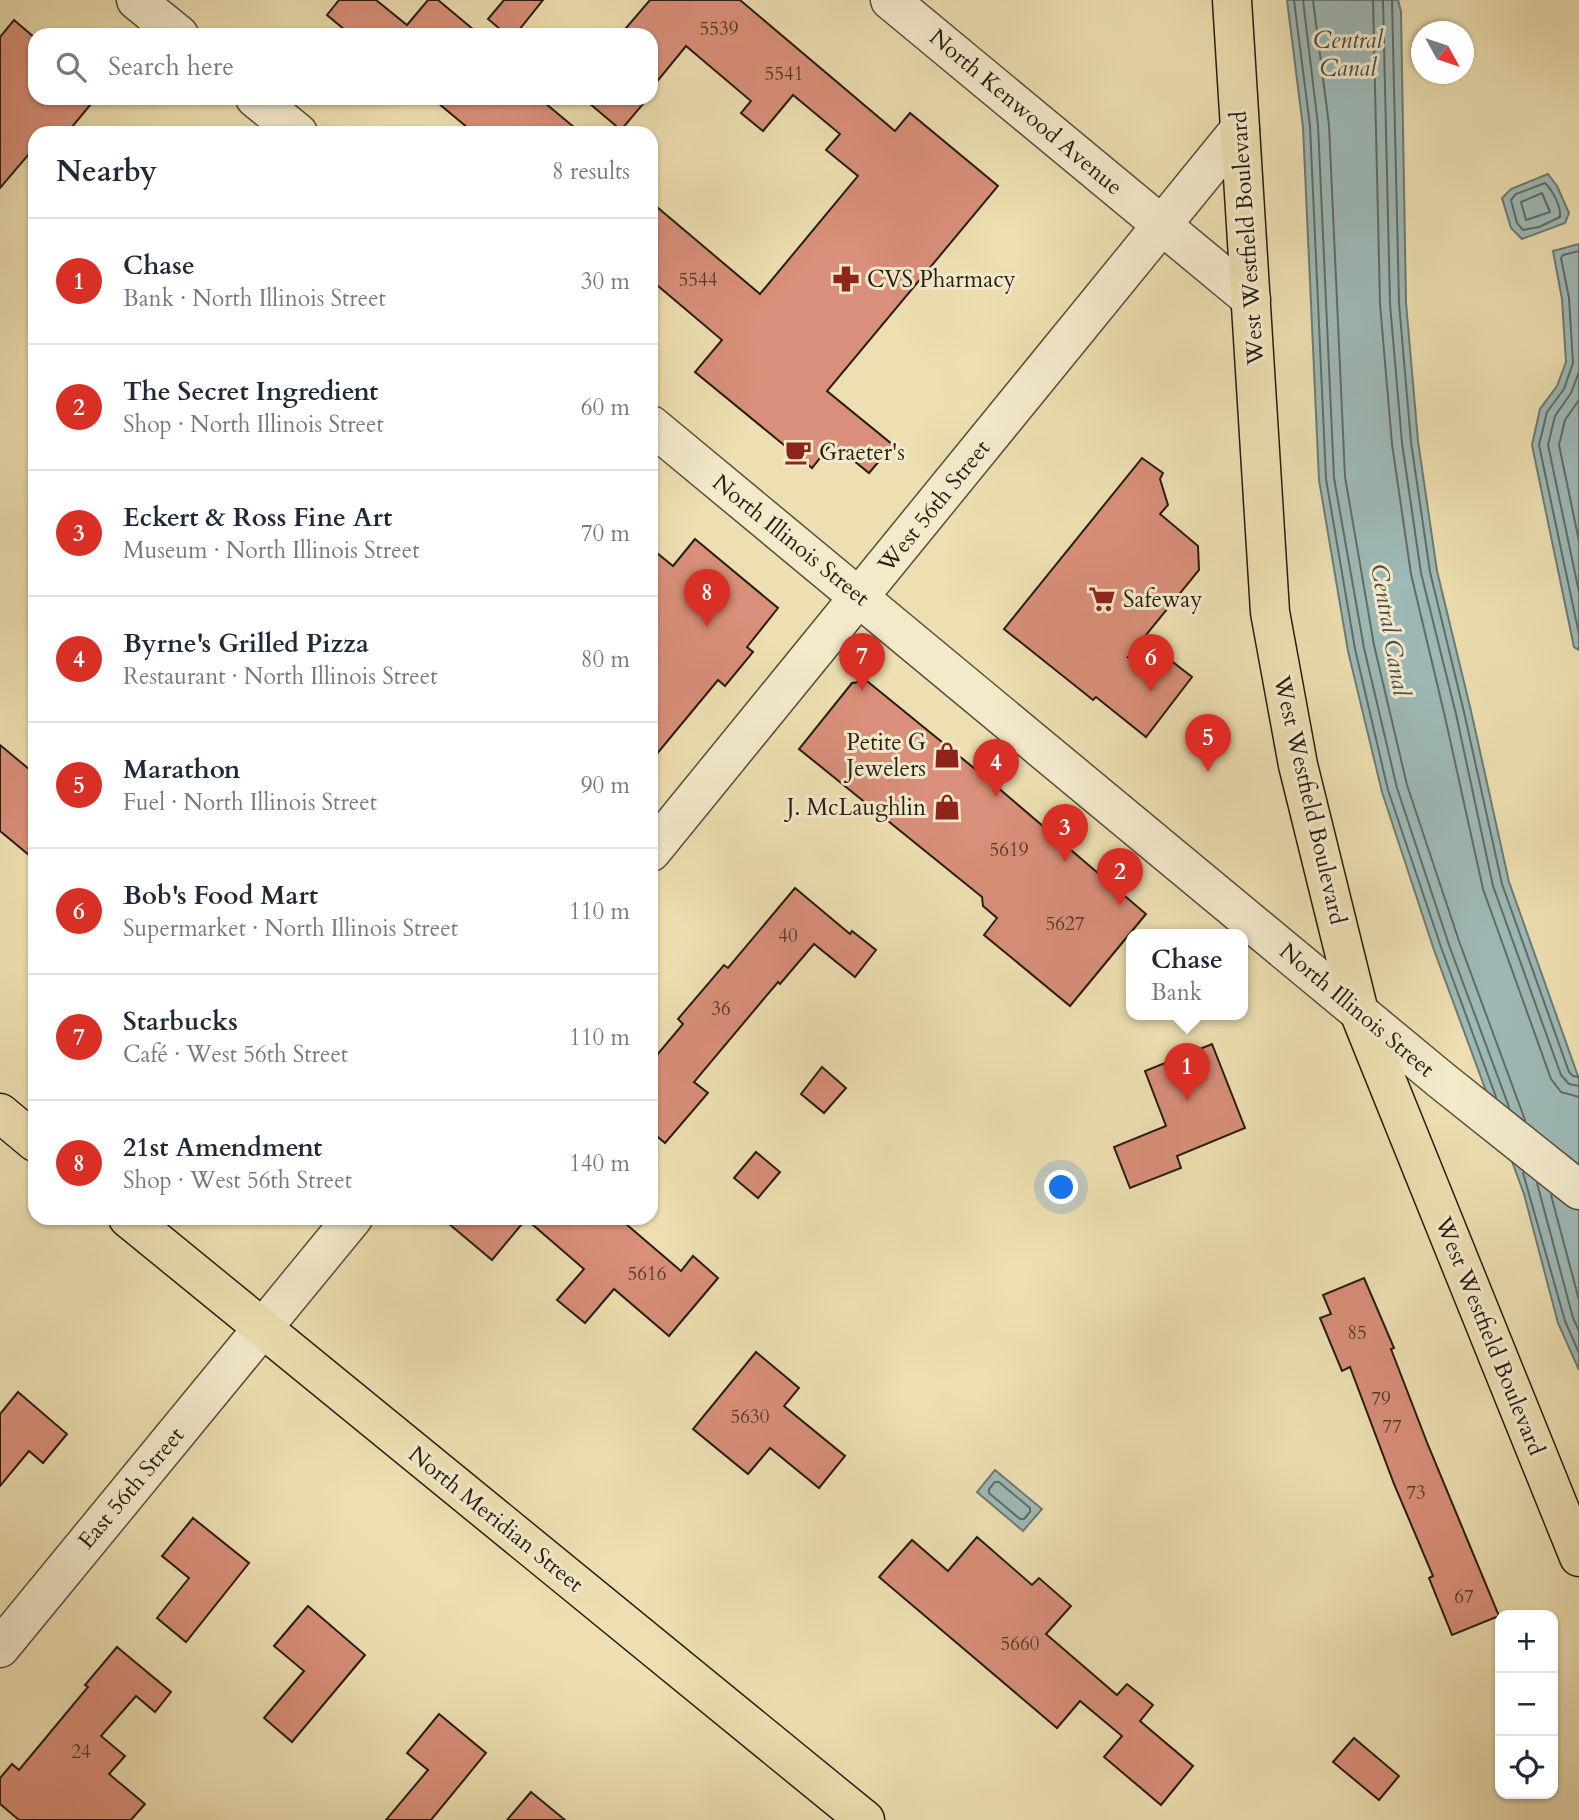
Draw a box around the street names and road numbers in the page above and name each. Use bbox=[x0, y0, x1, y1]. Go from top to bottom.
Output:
street label: North Kenwood Avenue bbox=[923, 22, 1129, 202]
street label: West Westfield Boulevard bbox=[1223, 109, 1271, 367]
street label: West 56th Street bbox=[870, 433, 997, 579]
street label: North Illinois Street bbox=[706, 467, 876, 613]
street label: West Westfield Boulevard bbox=[1266, 671, 1354, 928]
street label: North Illinois Street bbox=[1273, 936, 1441, 1084]
street label: West Westfield Boulevard bbox=[1428, 1211, 1552, 1461]
street label: East 56th Street bbox=[71, 1420, 191, 1556]
street label: North Meridian Street bbox=[402, 1439, 590, 1599]

